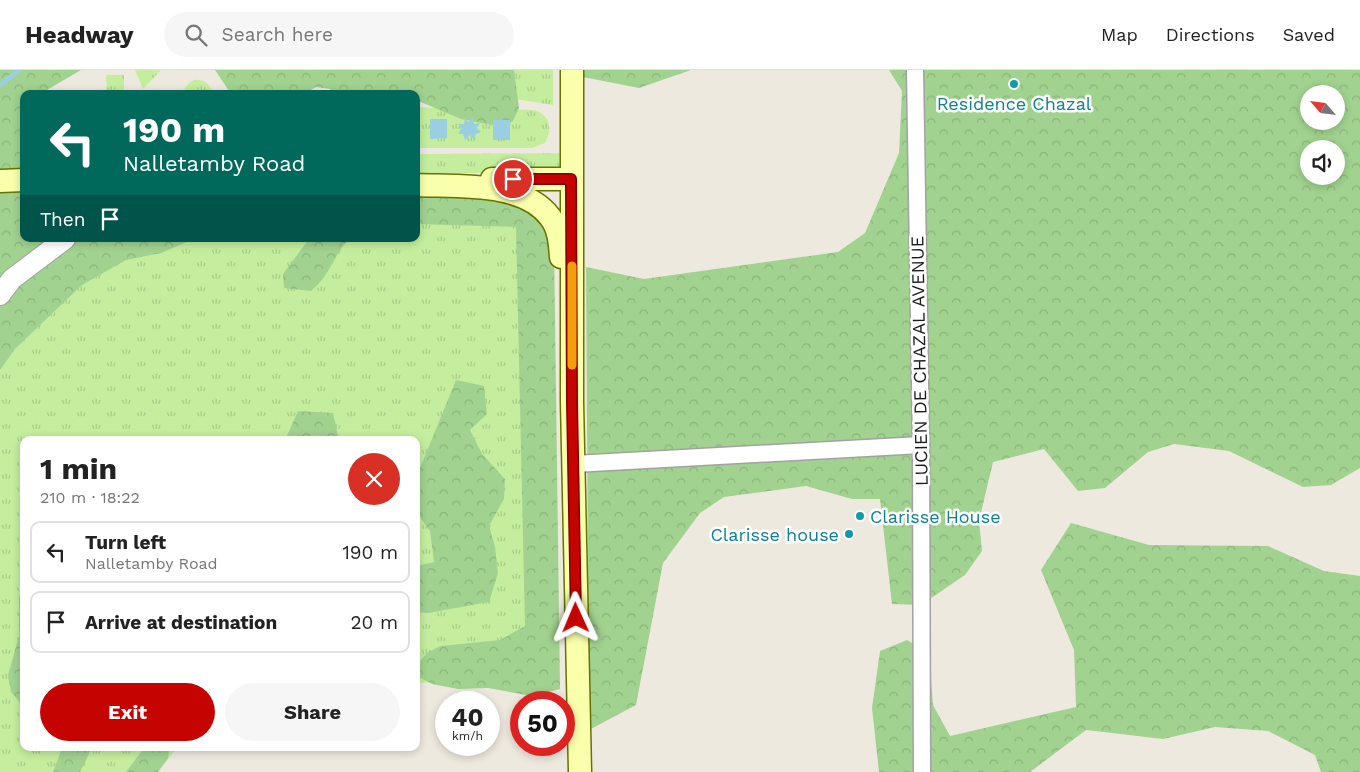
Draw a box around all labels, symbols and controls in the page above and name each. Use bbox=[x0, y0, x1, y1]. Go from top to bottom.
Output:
search box bbox=[164, 12, 514, 57]
text: Headway bbox=[25, 21, 134, 49]
icon: search bbox=[182, 21, 210, 49]
text: Search here bbox=[222, 23, 333, 46]
text: Map bbox=[1101, 24, 1138, 45]
text: Directions bbox=[1166, 24, 1255, 45]
text: Saved bbox=[1283, 24, 1335, 45]
marker: Residence Chazal bbox=[1008, 78, 1020, 90]
north arrow bbox=[1300, 85, 1345, 130]
map controls bbox=[1300, 85, 1345, 185]
place label: Residence Chazal bbox=[937, 93, 1092, 114]
text: 190 m bbox=[123, 109, 225, 151]
icon: left bbox=[40, 110, 105, 175]
button: sound bbox=[1300, 140, 1345, 185]
text: Nalletamby Road bbox=[123, 151, 305, 176]
pin bbox=[492, 158, 534, 200]
icon: arrive bbox=[499, 165, 527, 193]
icon: arrive bbox=[96, 205, 124, 233]
text: Then bbox=[40, 208, 86, 231]
street label: LUCIEN DE CHAZAL AVENUE bbox=[906, 236, 932, 486]
text: 1 min bbox=[40, 451, 117, 486]
button: close bbox=[348, 453, 400, 505]
text: 210 m · 18:22 bbox=[40, 488, 140, 507]
place label: Clarisse House bbox=[870, 506, 1001, 527]
marker: Clarisse House bbox=[854, 510, 866, 522]
place label: Clarisse house bbox=[710, 524, 839, 545]
marker: Clarisse house bbox=[843, 528, 855, 540]
text: Turn left bbox=[85, 531, 166, 554]
icon: left bbox=[42, 538, 70, 566]
text: 190 m bbox=[342, 541, 398, 564]
text: Nalletamby Road bbox=[85, 554, 218, 573]
position arrow bbox=[549, 591, 601, 643]
icon: arrive bbox=[42, 608, 70, 636]
text: Arrive at destination bbox=[85, 611, 277, 634]
text: 20 m bbox=[351, 611, 398, 634]
button: Exit bbox=[40, 683, 215, 741]
button: Share bbox=[225, 683, 400, 741]
speed limit sign: 50 bbox=[510, 691, 575, 756]
text: 40 bbox=[451, 703, 484, 732]
text: km/h bbox=[452, 729, 483, 743]

